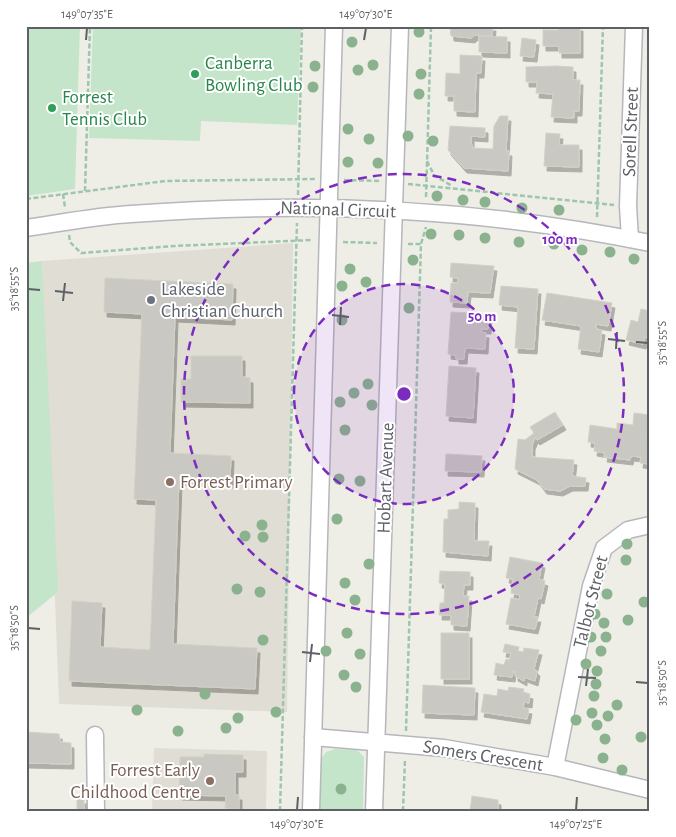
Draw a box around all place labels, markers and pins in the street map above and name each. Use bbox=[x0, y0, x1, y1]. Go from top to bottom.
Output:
place label: Canberra Bowling Club bbox=[205, 54, 302, 95]
marker: Canberra Bowling Club bbox=[189, 68, 201, 80]
place label: Forrest Tennis Club bbox=[62, 88, 147, 129]
marker: Forrest Tennis Club bbox=[46, 102, 58, 114]
place label: Lakeside Christian Church bbox=[161, 280, 283, 321]
marker: Lakeside Christian Church bbox=[145, 294, 157, 306]
centre of rings bbox=[395, 385, 413, 403]
place label: Forrest Primary bbox=[180, 473, 293, 492]
marker: Forrest Primary bbox=[164, 476, 176, 488]
place label: Forrest Early Childhood Centre bbox=[71, 761, 200, 802]
marker: Forrest Early Childhood Centre bbox=[204, 775, 216, 787]

